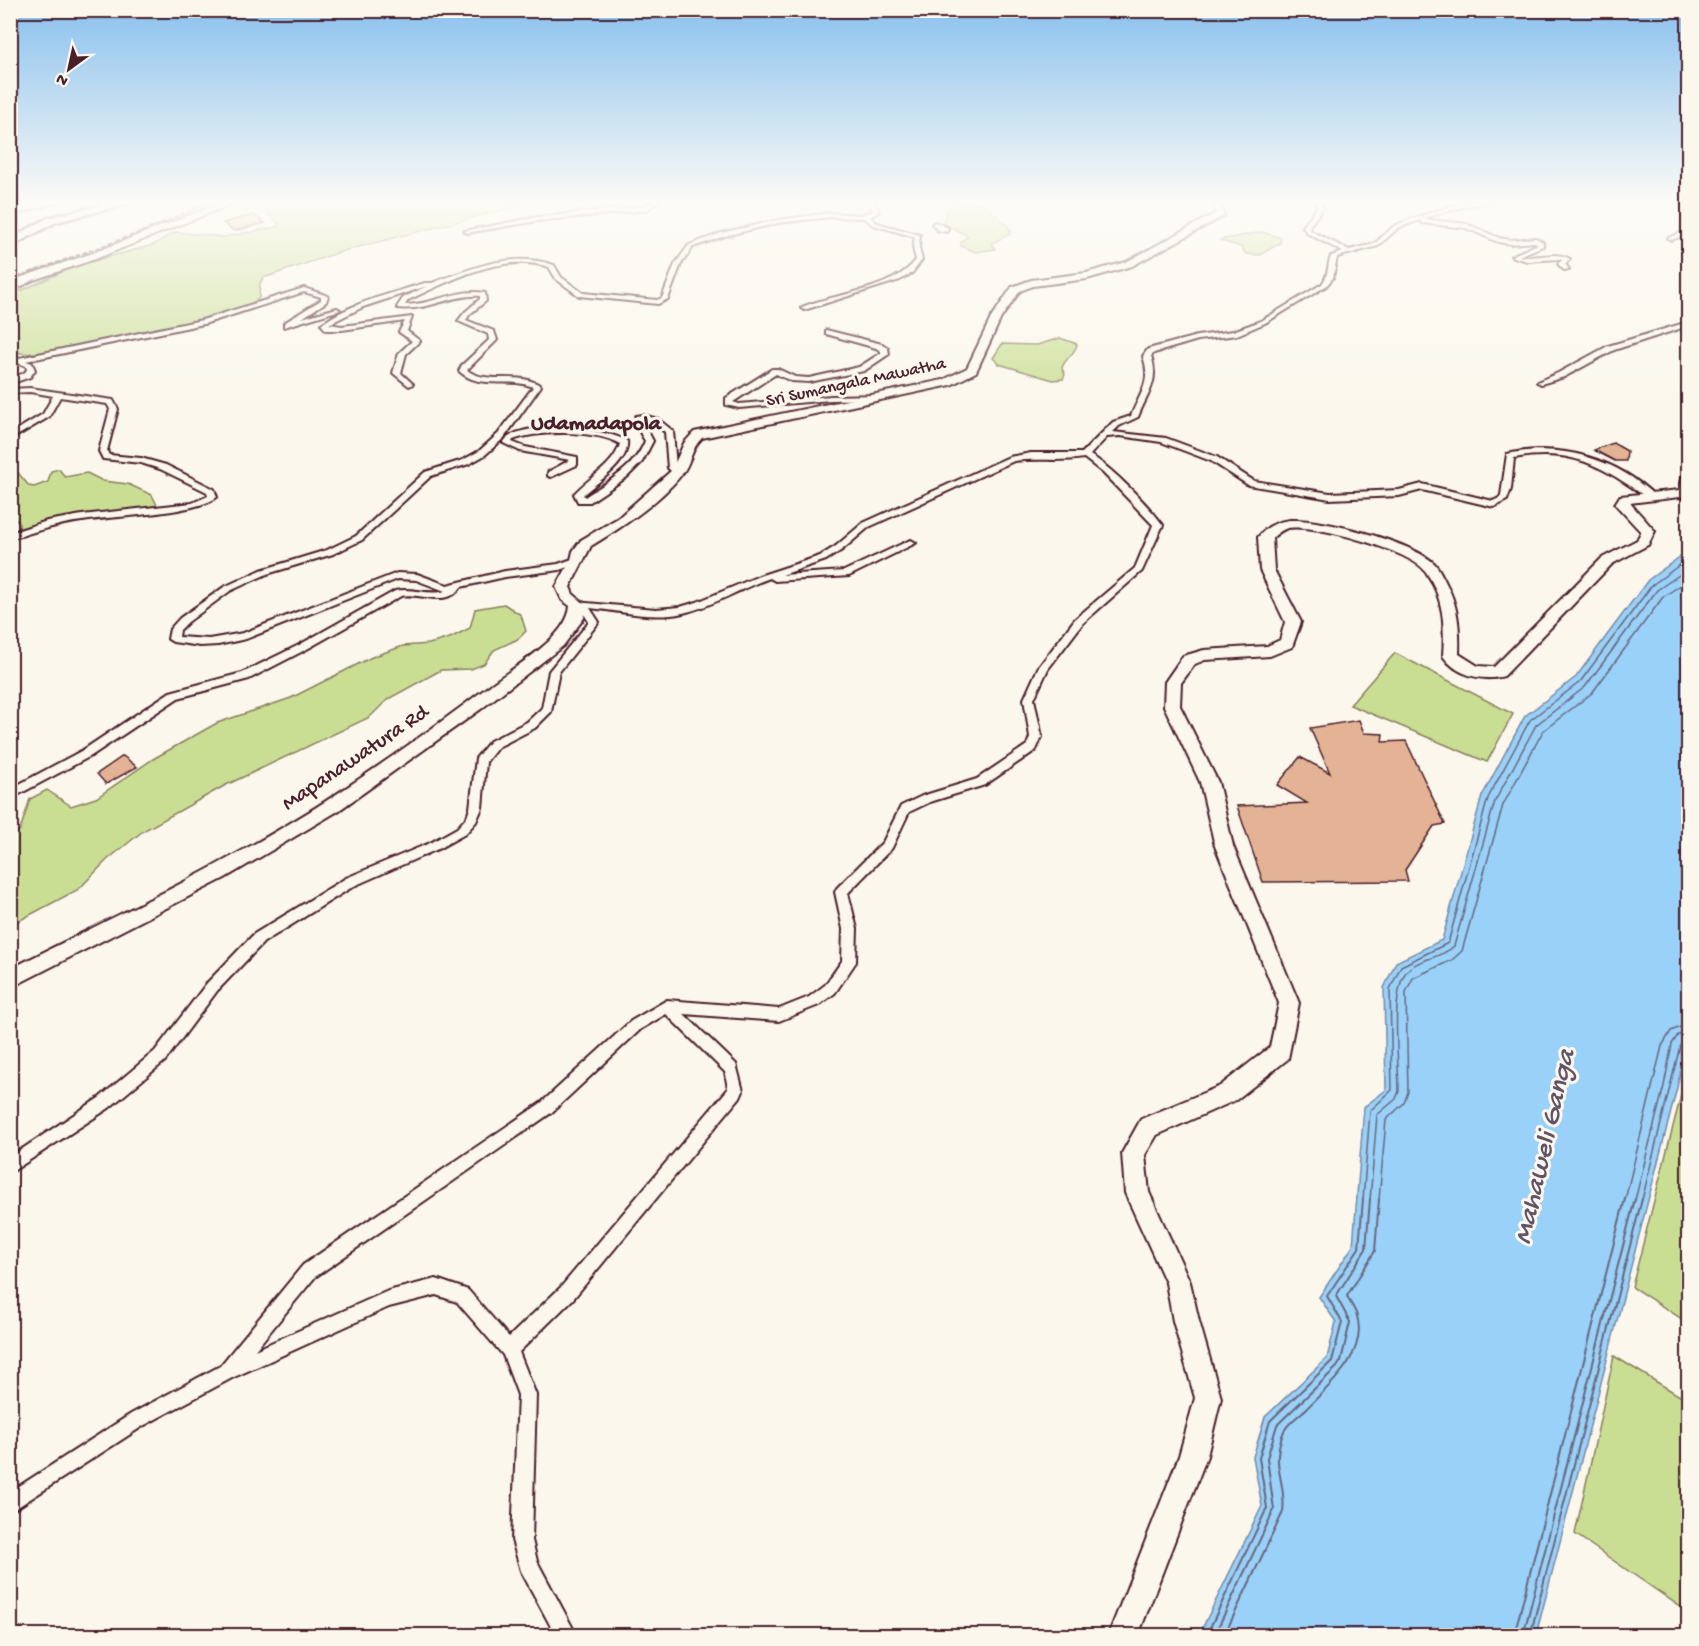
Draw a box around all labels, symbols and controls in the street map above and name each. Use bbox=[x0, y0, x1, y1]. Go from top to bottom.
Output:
north arrow bbox=[39, 39, 99, 99]
text: N bbox=[53, 68, 72, 89]
street label: Sri Sumangala Mawatha bbox=[764, 354, 949, 412]
district label: Udamadapola bbox=[531, 412, 663, 438]
street label: Mapanawatura Rd bbox=[278, 699, 436, 818]
water label: Mahaweli Ganga bbox=[1508, 1045, 1585, 1247]

